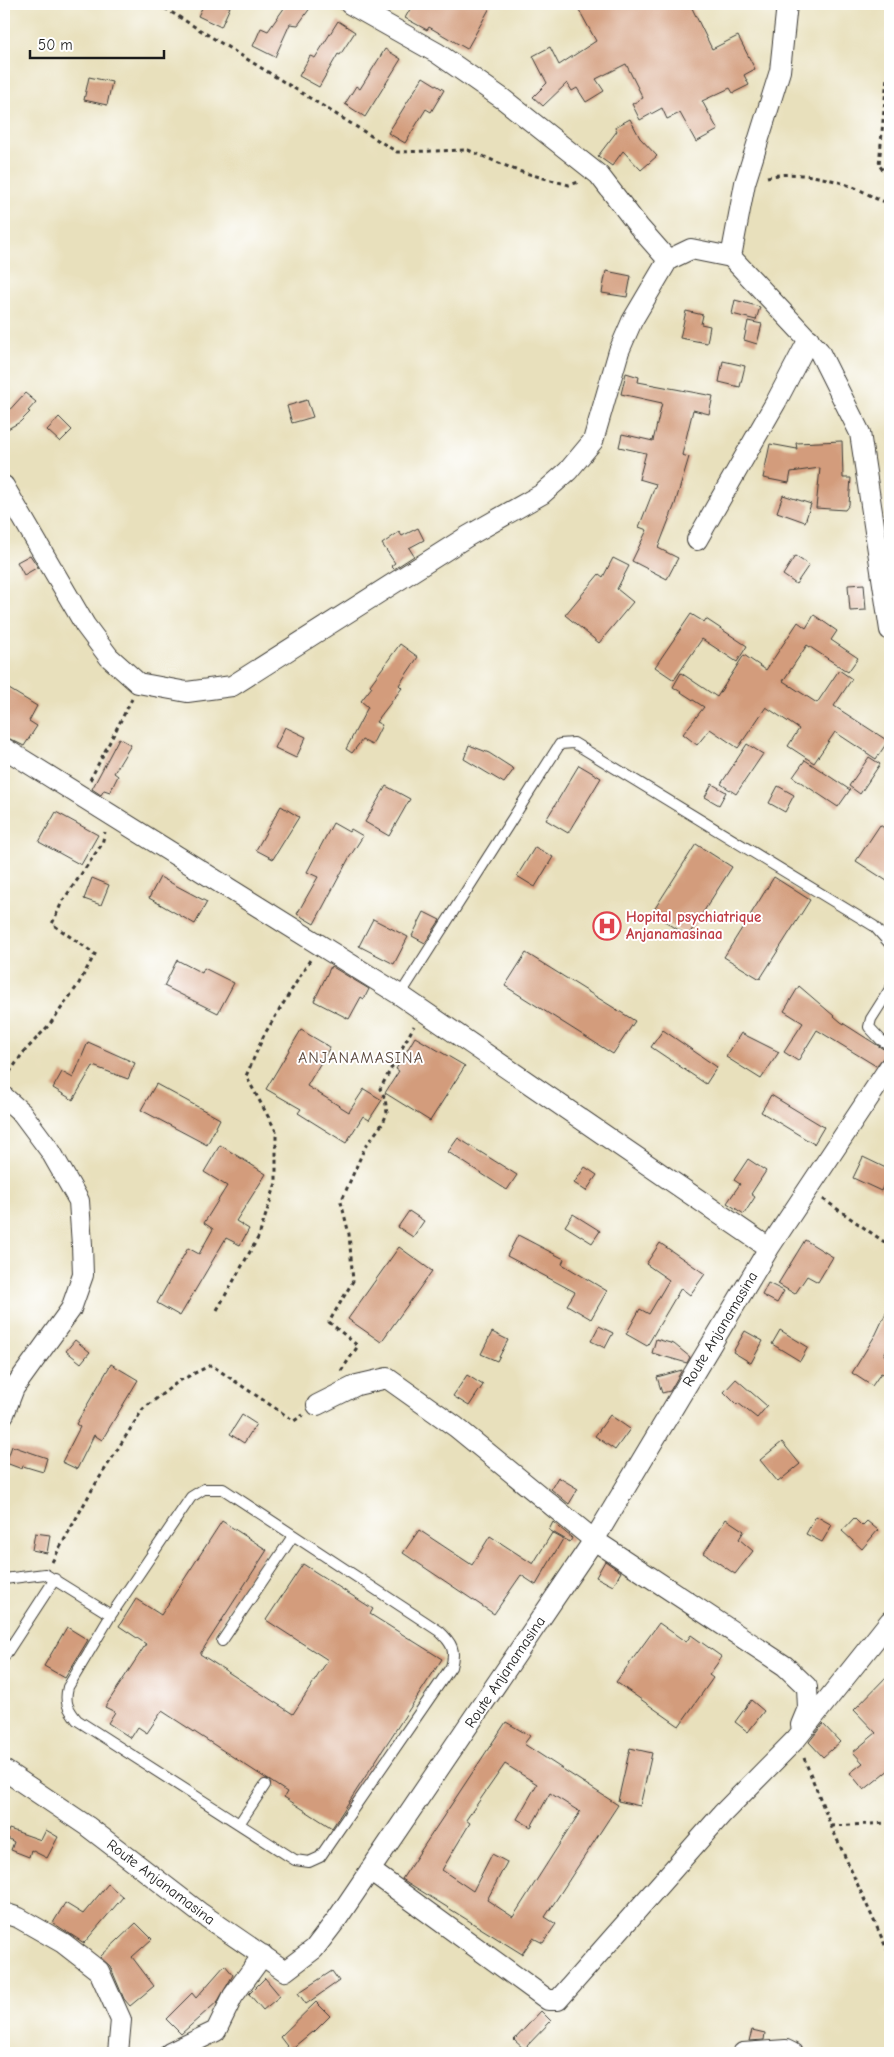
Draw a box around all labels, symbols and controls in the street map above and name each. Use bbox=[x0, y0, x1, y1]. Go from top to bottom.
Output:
scale bar bbox=[30, 28, 164, 60]
text: 50 m bbox=[38, 36, 73, 54]
place label: Hopital psychiatrique Anjanamasinaa bbox=[626, 908, 761, 943]
hospital icon: Hopital psychiatrique Anjanamasinaa bbox=[592, 911, 622, 941]
district label: ANJANAMASINA bbox=[298, 1049, 424, 1067]
street label: Route Anjanamasina bbox=[679, 1268, 761, 1390]
street label: Route Anjanamasina bbox=[461, 1613, 549, 1731]
street label: Route Anjanamasina bbox=[103, 1835, 219, 1929]

